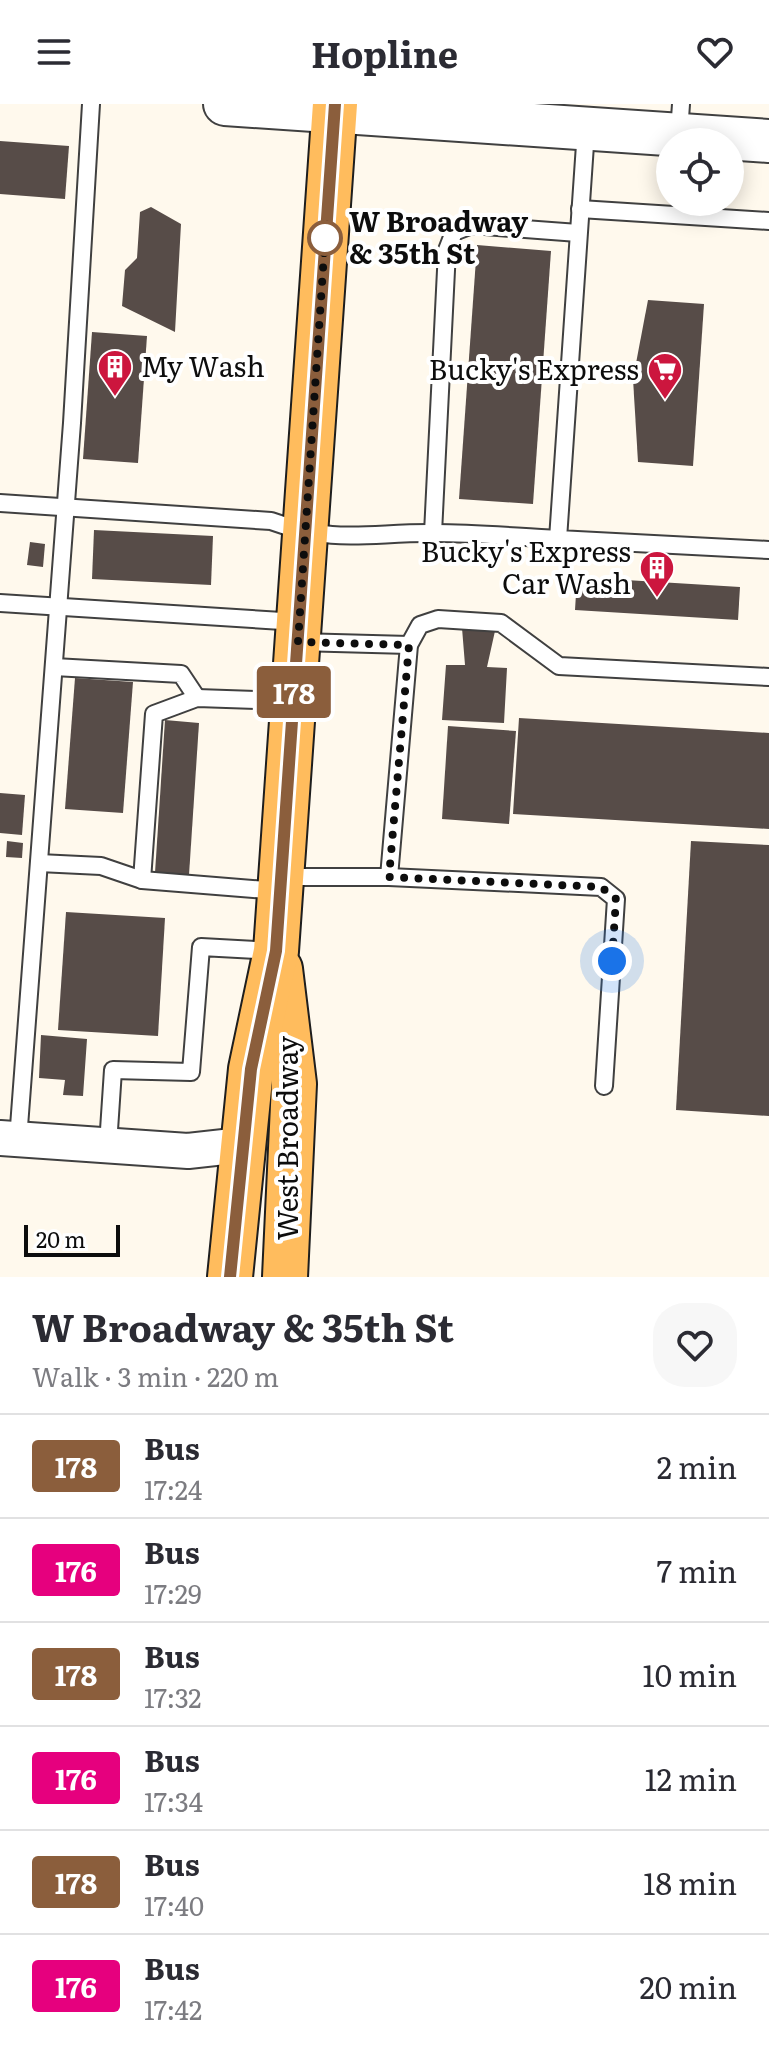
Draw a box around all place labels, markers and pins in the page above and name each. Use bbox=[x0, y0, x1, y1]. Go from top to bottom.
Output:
place label: W Broadway & 35th St bbox=[349, 199, 529, 273]
marker: W Broadway & 35th St bbox=[308, 221, 342, 255]
place label: My Wash bbox=[141, 344, 265, 386]
place label: Bucky's Express bbox=[429, 347, 639, 389]
building icon: My Wash bbox=[96, 348, 134, 398]
supermarket icon: Bucky's Express bbox=[646, 351, 684, 401]
place label: Bucky's Express Car Wash bbox=[421, 529, 631, 603]
building icon: Bucky's Express Car Wash bbox=[638, 549, 676, 599]

